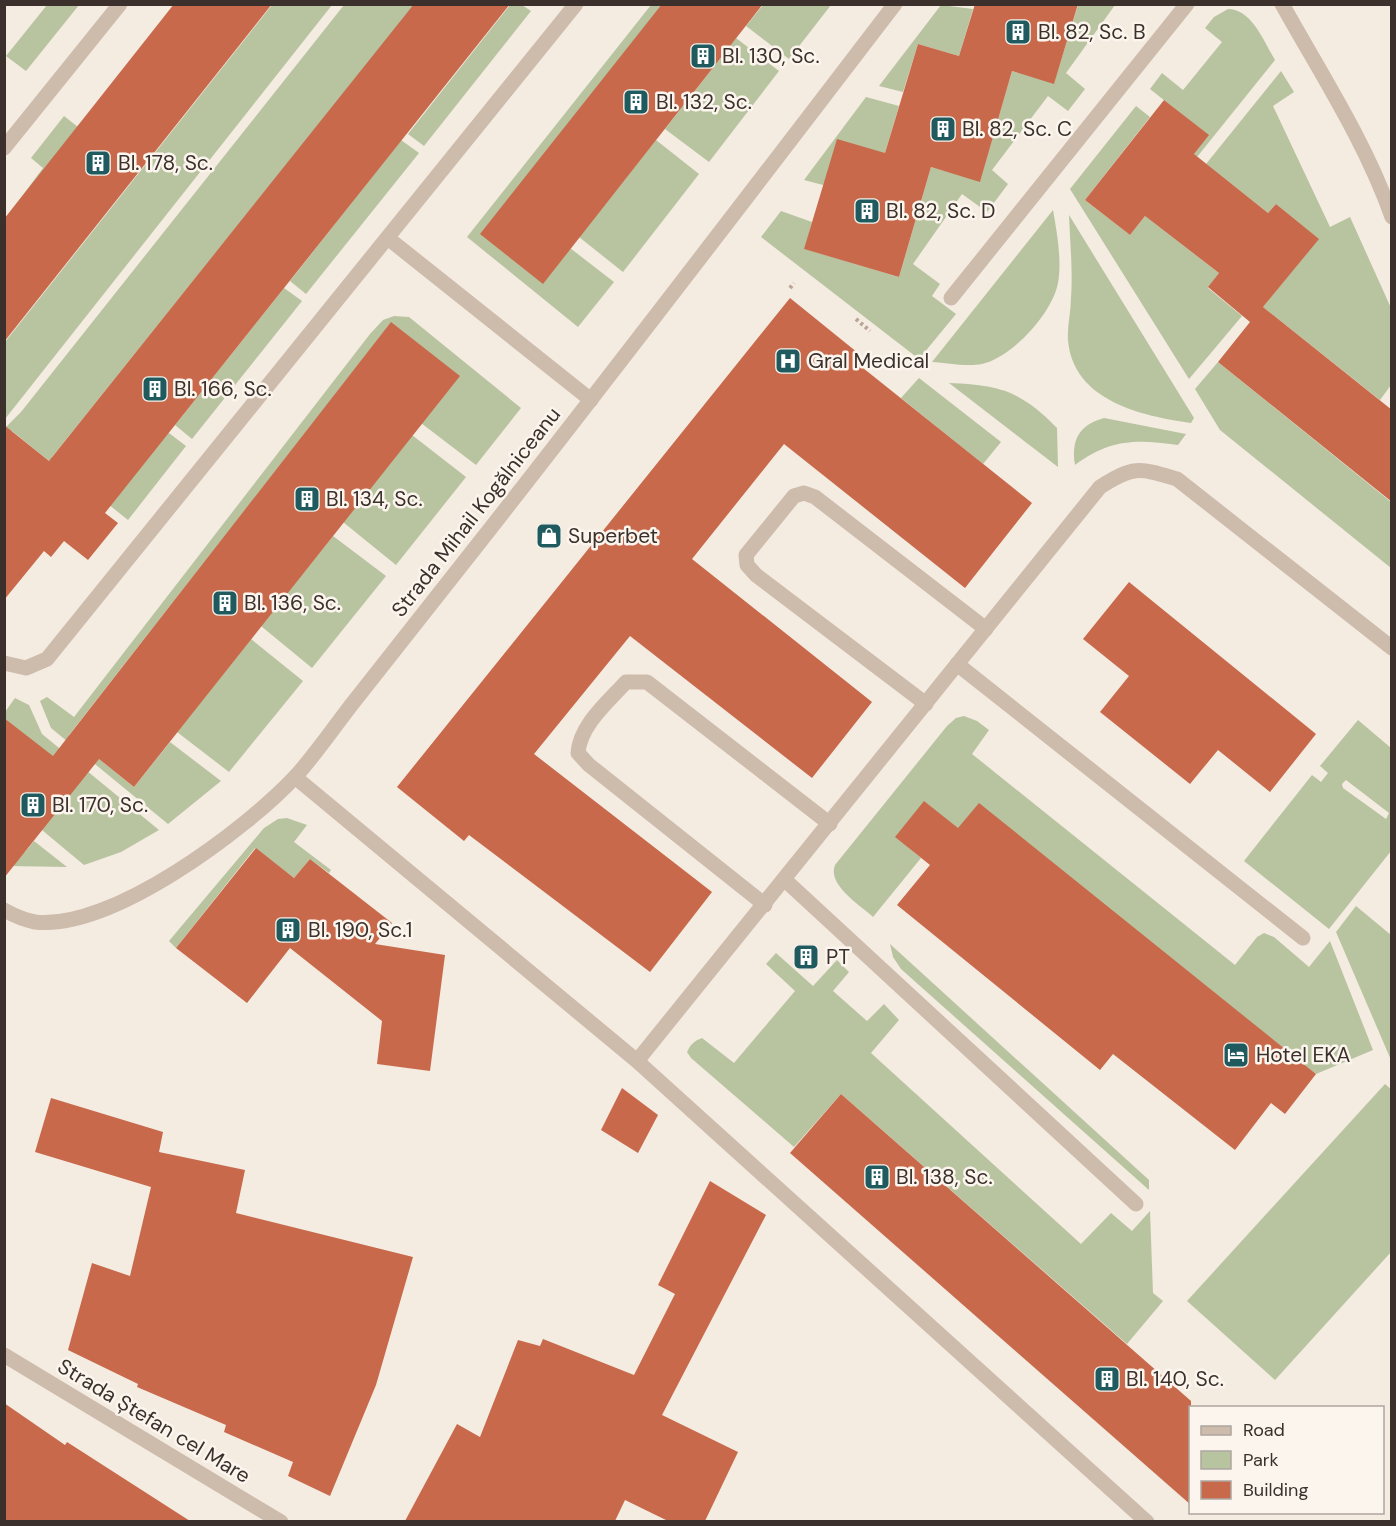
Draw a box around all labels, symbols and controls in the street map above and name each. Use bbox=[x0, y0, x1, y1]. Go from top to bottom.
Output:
building icon: Bl. 82, Sc. B bbox=[1003, 17, 1033, 47]
place label: Bl. 82, Sc. B bbox=[1038, 18, 1146, 46]
building icon: Bl. 130, Sc. bbox=[688, 41, 718, 71]
place label: Bl. 130, Sc. bbox=[722, 42, 820, 70]
building icon: Bl. 132, Sc. bbox=[621, 87, 651, 117]
place label: Bl. 132, Sc. bbox=[656, 88, 752, 116]
building icon: Bl. 82, Sc. C bbox=[928, 114, 958, 144]
place label: Bl. 82, Sc. C bbox=[962, 115, 1072, 143]
building icon: Bl. 178, Sc. bbox=[83, 148, 113, 178]
place label: Bl. 178, Sc. bbox=[118, 149, 213, 177]
building icon: Bl. 82, Sc. D bbox=[852, 196, 882, 226]
place label: Bl. 82, Sc. D bbox=[886, 197, 995, 225]
hospital icon: Gral Medical bbox=[773, 346, 803, 376]
place label: Gral Medical bbox=[808, 347, 929, 375]
building icon: Bl. 166, Sc. bbox=[140, 374, 170, 404]
place label: Bl. 166, Sc. bbox=[174, 375, 272, 403]
street label: Strada Mihail Kogălniceanu bbox=[385, 401, 567, 623]
building icon: Bl. 134, Sc. bbox=[292, 484, 322, 514]
place label: Bl. 134, Sc. bbox=[326, 485, 423, 513]
shop icon: Superbet bbox=[534, 521, 564, 551]
place label: Superbet bbox=[568, 522, 658, 550]
building icon: Bl. 136, Sc. bbox=[210, 588, 240, 618]
place label: Bl. 136, Sc. bbox=[244, 589, 341, 617]
building icon: Bl. 170, Sc. bbox=[18, 790, 48, 820]
place label: Bl. 170, Sc. bbox=[52, 791, 148, 819]
building icon: Bl. 190, Sc.1 bbox=[273, 915, 303, 945]
place label: Bl. 190, Sc.1 bbox=[308, 916, 412, 944]
building icon: PT bbox=[791, 942, 821, 972]
place label: PT bbox=[826, 943, 850, 971]
hotel icon: Hotel EKA bbox=[1221, 1040, 1251, 1070]
place label: Hotel EKA bbox=[1256, 1041, 1351, 1069]
building icon: Bl. 138, Sc. bbox=[862, 1162, 892, 1192]
place label: Bl. 138, Sc. bbox=[896, 1163, 993, 1191]
street label: Strada Ștefan cel Mare bbox=[52, 1352, 256, 1490]
building icon: Bl. 140, Sc. bbox=[1092, 1364, 1122, 1394]
place label: Bl. 140, Sc. bbox=[1126, 1365, 1224, 1393]
legend bbox=[1189, 1406, 1384, 1514]
text: Road bbox=[1243, 1418, 1285, 1442]
text: Park bbox=[1243, 1448, 1279, 1472]
text: Building bbox=[1243, 1478, 1308, 1502]

